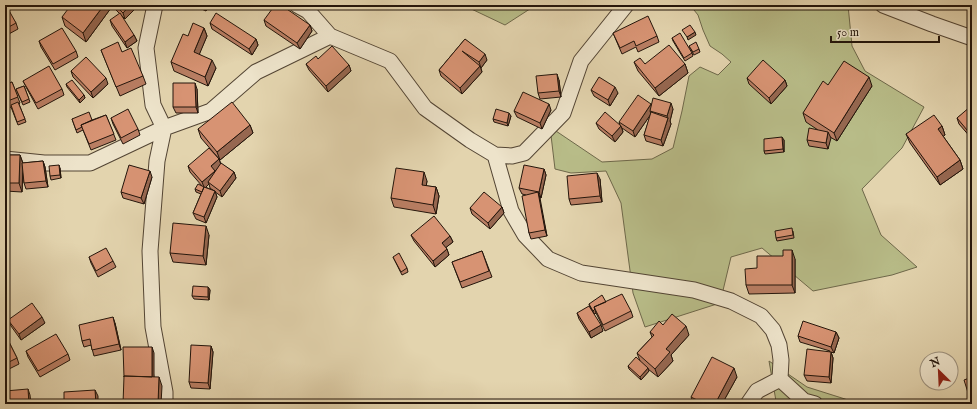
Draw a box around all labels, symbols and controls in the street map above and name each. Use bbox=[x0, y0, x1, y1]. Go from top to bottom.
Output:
scale bar bbox=[831, 18, 939, 44]
text: 50 m bbox=[837, 25, 859, 40]
north arrow bbox=[919, 351, 959, 391]
text: N bbox=[927, 354, 943, 372]

